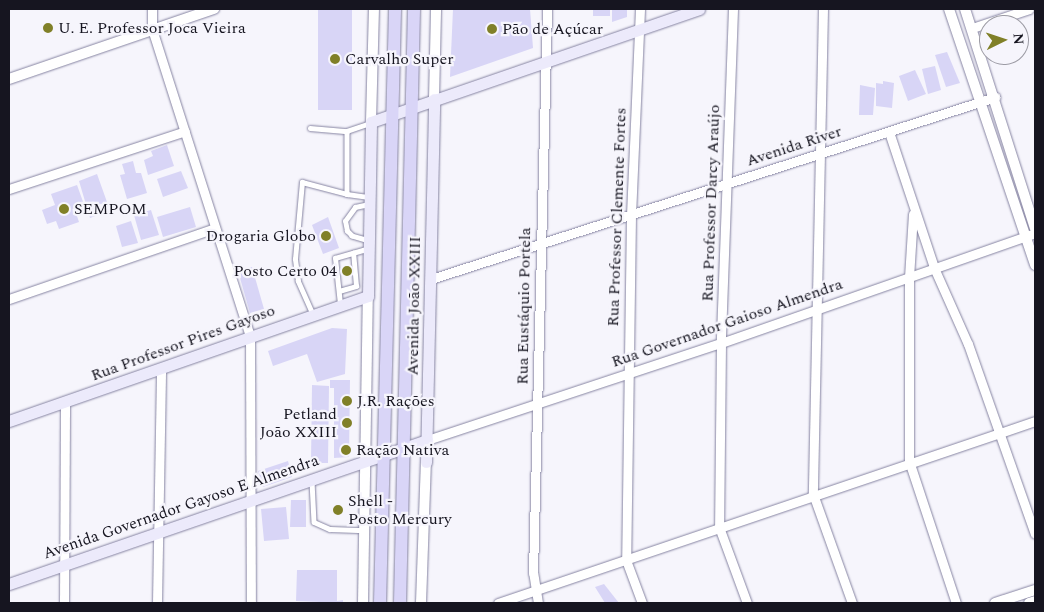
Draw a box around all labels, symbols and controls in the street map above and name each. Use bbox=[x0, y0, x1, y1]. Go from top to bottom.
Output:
north arrow bbox=[979, 15, 1029, 65]
place label: U. E. Professor Joca Vieira bbox=[58, 18, 246, 38]
place label: Pão de Açúcar bbox=[502, 19, 603, 39]
marker: U. E. Professor Joca Vieira bbox=[42, 22, 54, 34]
marker: Pão de Açúcar bbox=[486, 23, 498, 35]
text: N bbox=[1008, 33, 1029, 45]
place label: Carvalho Super bbox=[345, 49, 454, 69]
marker: Carvalho Super bbox=[329, 53, 341, 65]
street label: Rua Professor Darcy Araújo bbox=[698, 104, 724, 302]
street label: Rua Professor Clemente Fortes bbox=[604, 107, 630, 327]
street label: Avenida River bbox=[744, 122, 844, 170]
place label: SEMPOM bbox=[74, 199, 147, 219]
marker: SEMPOM bbox=[58, 203, 70, 215]
place label: Drogaria Globo bbox=[206, 226, 316, 246]
street label: Rua Eustáquio Portela bbox=[513, 227, 535, 385]
marker: Drogaria Globo bbox=[320, 230, 332, 242]
street label: Avenida João XXIII bbox=[403, 236, 425, 376]
place label: Posto Certo 04 bbox=[233, 261, 337, 281]
marker: Posto Certo 04 bbox=[341, 265, 353, 277]
street label: Rua Governador Gaioso Almendra bbox=[609, 274, 845, 372]
street label: Rua Professor Pires Gayoso bbox=[88, 301, 278, 385]
place label: J.R. Rações bbox=[357, 391, 435, 411]
marker: J.R. Rações bbox=[341, 395, 353, 407]
place label: Petland João XXIII bbox=[260, 404, 337, 442]
marker: Petland João XXIII bbox=[341, 417, 353, 429]
place label: Ração Nativa bbox=[356, 440, 449, 460]
marker: Ração Nativa bbox=[340, 444, 352, 456]
street label: Avenida Governador Gayoso E Almendra bbox=[41, 451, 321, 563]
place label: Shell - Posto Mercury bbox=[348, 491, 452, 529]
marker: Shell - Posto Mercury bbox=[332, 504, 344, 516]

